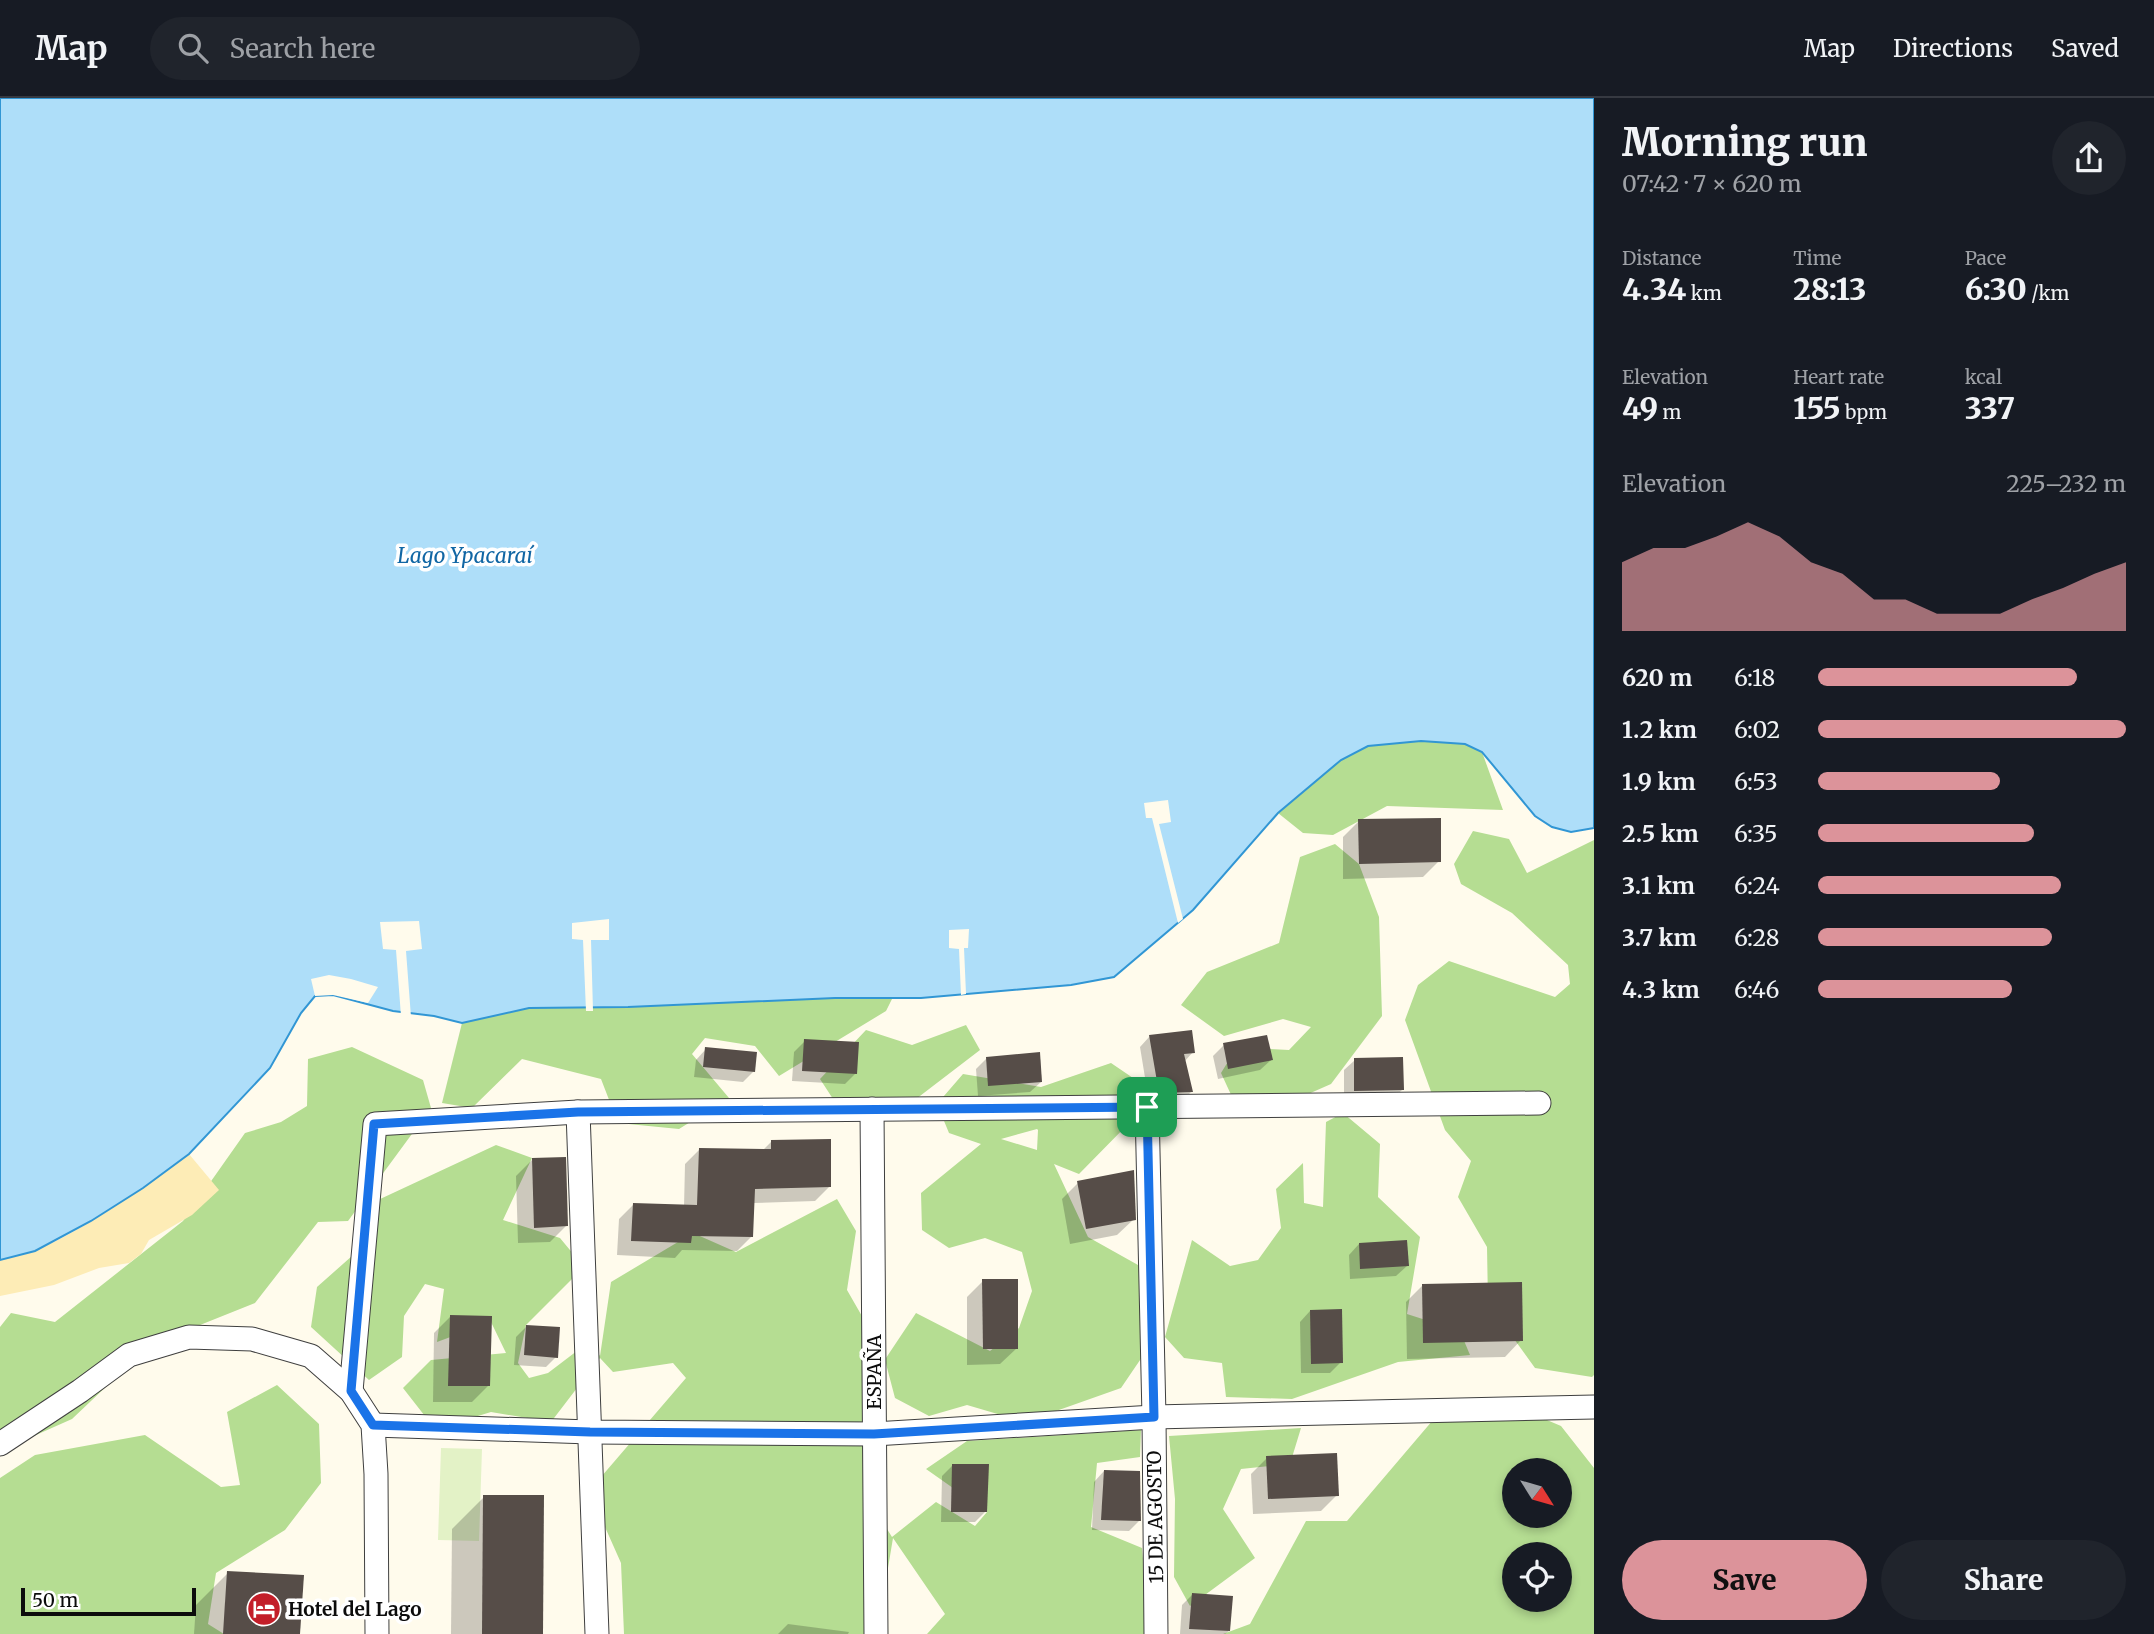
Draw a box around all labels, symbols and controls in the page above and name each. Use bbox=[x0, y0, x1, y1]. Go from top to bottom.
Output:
search box bbox=[150, 17, 640, 80]
text: Map bbox=[35, 28, 108, 69]
icon: search bbox=[174, 29, 212, 67]
text: Search here bbox=[230, 32, 375, 65]
text: Map bbox=[1804, 33, 1855, 64]
text: Directions bbox=[1893, 33, 2013, 64]
text: Saved bbox=[2051, 33, 2119, 64]
text: Morning run bbox=[1622, 119, 1868, 166]
button: share bbox=[2052, 121, 2126, 195]
text: 07:42 · 7 × 620 m bbox=[1622, 169, 1802, 198]
text: Distance bbox=[1622, 246, 1701, 270]
text: Time bbox=[1793, 246, 1842, 270]
text: Pace bbox=[1965, 246, 2006, 270]
text: 4.34 bbox=[1622, 270, 1686, 308]
text: 28:13 bbox=[1793, 270, 1866, 308]
text: 6:30 bbox=[1965, 270, 2027, 308]
text: km bbox=[1686, 281, 1722, 305]
text: /km bbox=[2027, 281, 2069, 305]
text: Elevation bbox=[1622, 365, 1708, 389]
text: Heart rate bbox=[1793, 365, 1884, 389]
text: kcal bbox=[1965, 365, 2002, 389]
text: 49 bbox=[1622, 389, 1658, 427]
text: 155 bbox=[1793, 389, 1841, 427]
text: 337 bbox=[1965, 389, 2015, 427]
text: m bbox=[1658, 400, 1681, 424]
text: bpm bbox=[1841, 400, 1887, 424]
text: Elevation bbox=[1622, 469, 1726, 498]
text: 225–232 m bbox=[2006, 469, 2126, 498]
water label: Lago Ypacaraí bbox=[397, 542, 535, 569]
text: 620 m bbox=[1622, 663, 1692, 692]
text: 6:18 bbox=[1734, 663, 1775, 692]
text: 1.2 km bbox=[1622, 715, 1697, 744]
text: 6:02 bbox=[1734, 715, 1780, 744]
text: 1.9 km bbox=[1622, 767, 1696, 796]
text: 6:53 bbox=[1734, 767, 1778, 796]
text: 2.5 km bbox=[1622, 819, 1699, 848]
text: 6:35 bbox=[1734, 819, 1777, 848]
text: 3.1 km bbox=[1622, 871, 1695, 900]
text: 6:24 bbox=[1734, 871, 1780, 900]
text: 3.7 km bbox=[1622, 923, 1697, 952]
text: 6:28 bbox=[1734, 923, 1780, 952]
text: 4.3 km bbox=[1622, 975, 1700, 1004]
text: 6:46 bbox=[1734, 975, 1780, 1004]
pin bbox=[1117, 1077, 1177, 1137]
icon: arrive bbox=[1128, 1088, 1166, 1126]
street label: ESPAÑA bbox=[862, 1334, 886, 1410]
street label: 15 DE AGOSTO bbox=[1142, 1450, 1168, 1584]
north arrow bbox=[1502, 1458, 1572, 1528]
map controls bbox=[1502, 1458, 1572, 1612]
button: Save bbox=[1622, 1540, 1867, 1620]
button: Share bbox=[1881, 1540, 2126, 1620]
button: locate bbox=[1502, 1542, 1572, 1612]
scale bar bbox=[21, 1585, 196, 1617]
text: 50 m bbox=[32, 1588, 78, 1612]
hotel icon: Hotel del Lago bbox=[245, 1590, 283, 1628]
place label: Hotel del Lago bbox=[288, 1597, 422, 1621]

